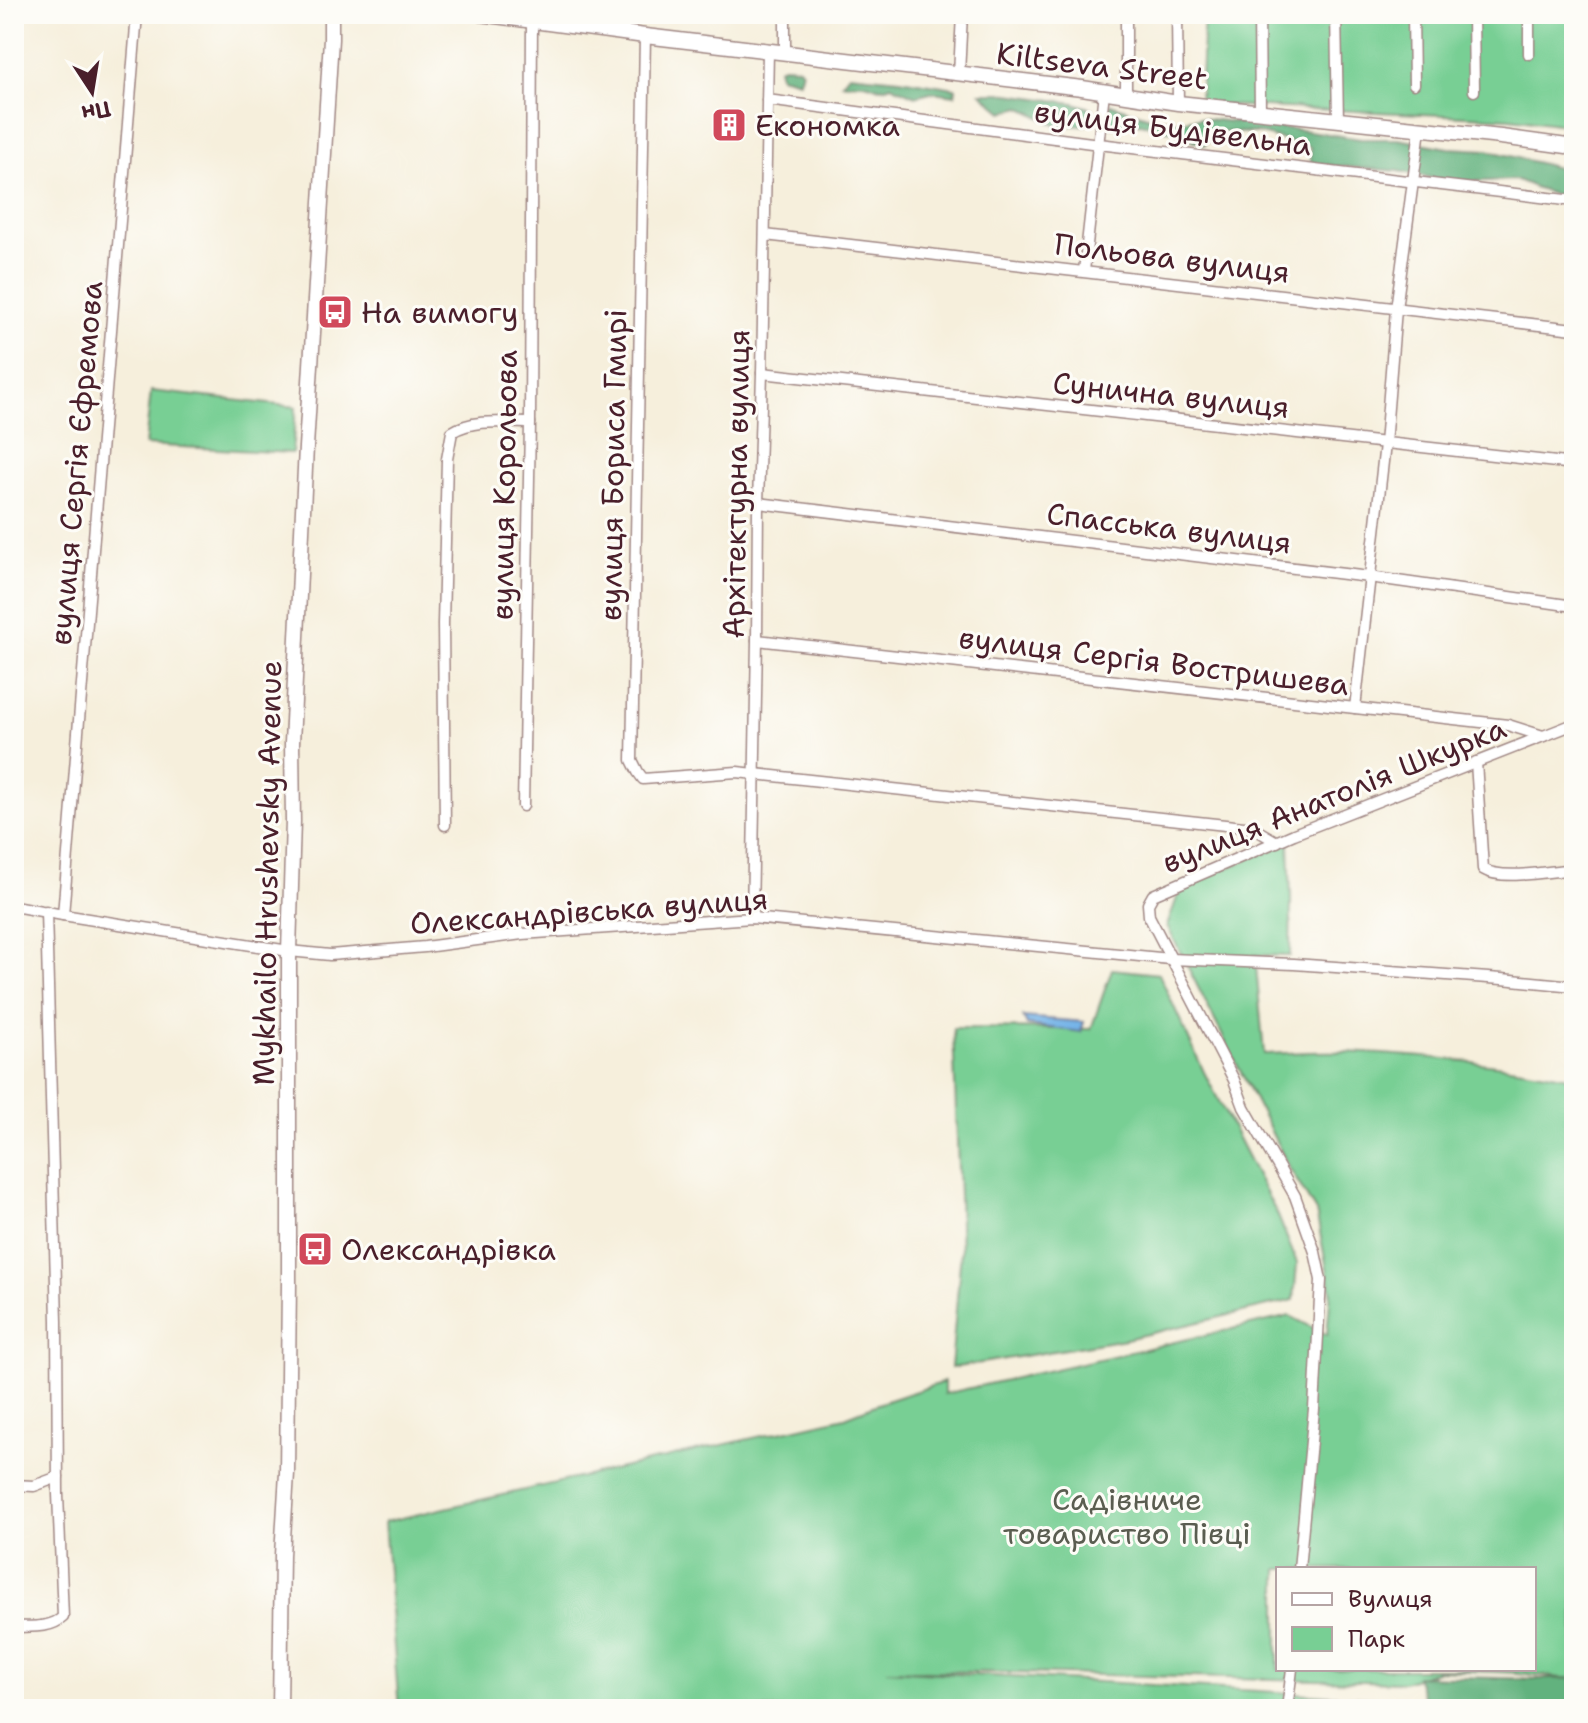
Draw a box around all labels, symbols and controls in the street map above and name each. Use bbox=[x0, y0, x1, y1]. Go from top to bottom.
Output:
street label: Kiltseva Street bbox=[994, 33, 1210, 99]
north arrow bbox=[52, 52, 132, 132]
street label: вулиця Будівельна bbox=[1032, 91, 1314, 165]
text: Пн bbox=[79, 94, 113, 128]
place label: Економка bbox=[755, 105, 900, 146]
building icon: Економка bbox=[710, 106, 748, 144]
street label: Польова вулиця bbox=[1052, 223, 1292, 293]
street label: вулиця Сергія Єфремова bbox=[40, 279, 112, 647]
place label: На вимогу bbox=[361, 292, 519, 333]
bus stop icon: На вимогу bbox=[316, 293, 354, 331]
street label: вулиця Бориса Гмирі bbox=[590, 309, 636, 621]
street label: Архітектурна вулиця bbox=[713, 329, 759, 639]
street label: вулиця Корольова bbox=[481, 349, 527, 620]
street label: Сунична вулиця bbox=[1051, 362, 1291, 428]
street label: Спасська вулиця bbox=[1044, 493, 1294, 563]
street label: вулиця Сергія Востришева bbox=[957, 617, 1352, 705]
street label: Mykhailo Hrushevsky Avenue bbox=[243, 660, 291, 1086]
street label: вулиця Анатолія Шкурка bbox=[1156, 707, 1512, 883]
street label: Олександрівська вулиця bbox=[409, 878, 769, 944]
place label: Олександрівка bbox=[341, 1229, 556, 1270]
bus stop icon: Олександрівка bbox=[296, 1230, 334, 1268]
park label: Садівниче товариство Півці bbox=[1003, 1479, 1251, 1554]
legend bbox=[1276, 1567, 1536, 1671]
text: Вулиця bbox=[1348, 1583, 1433, 1615]
text: Парк bbox=[1348, 1623, 1405, 1655]

